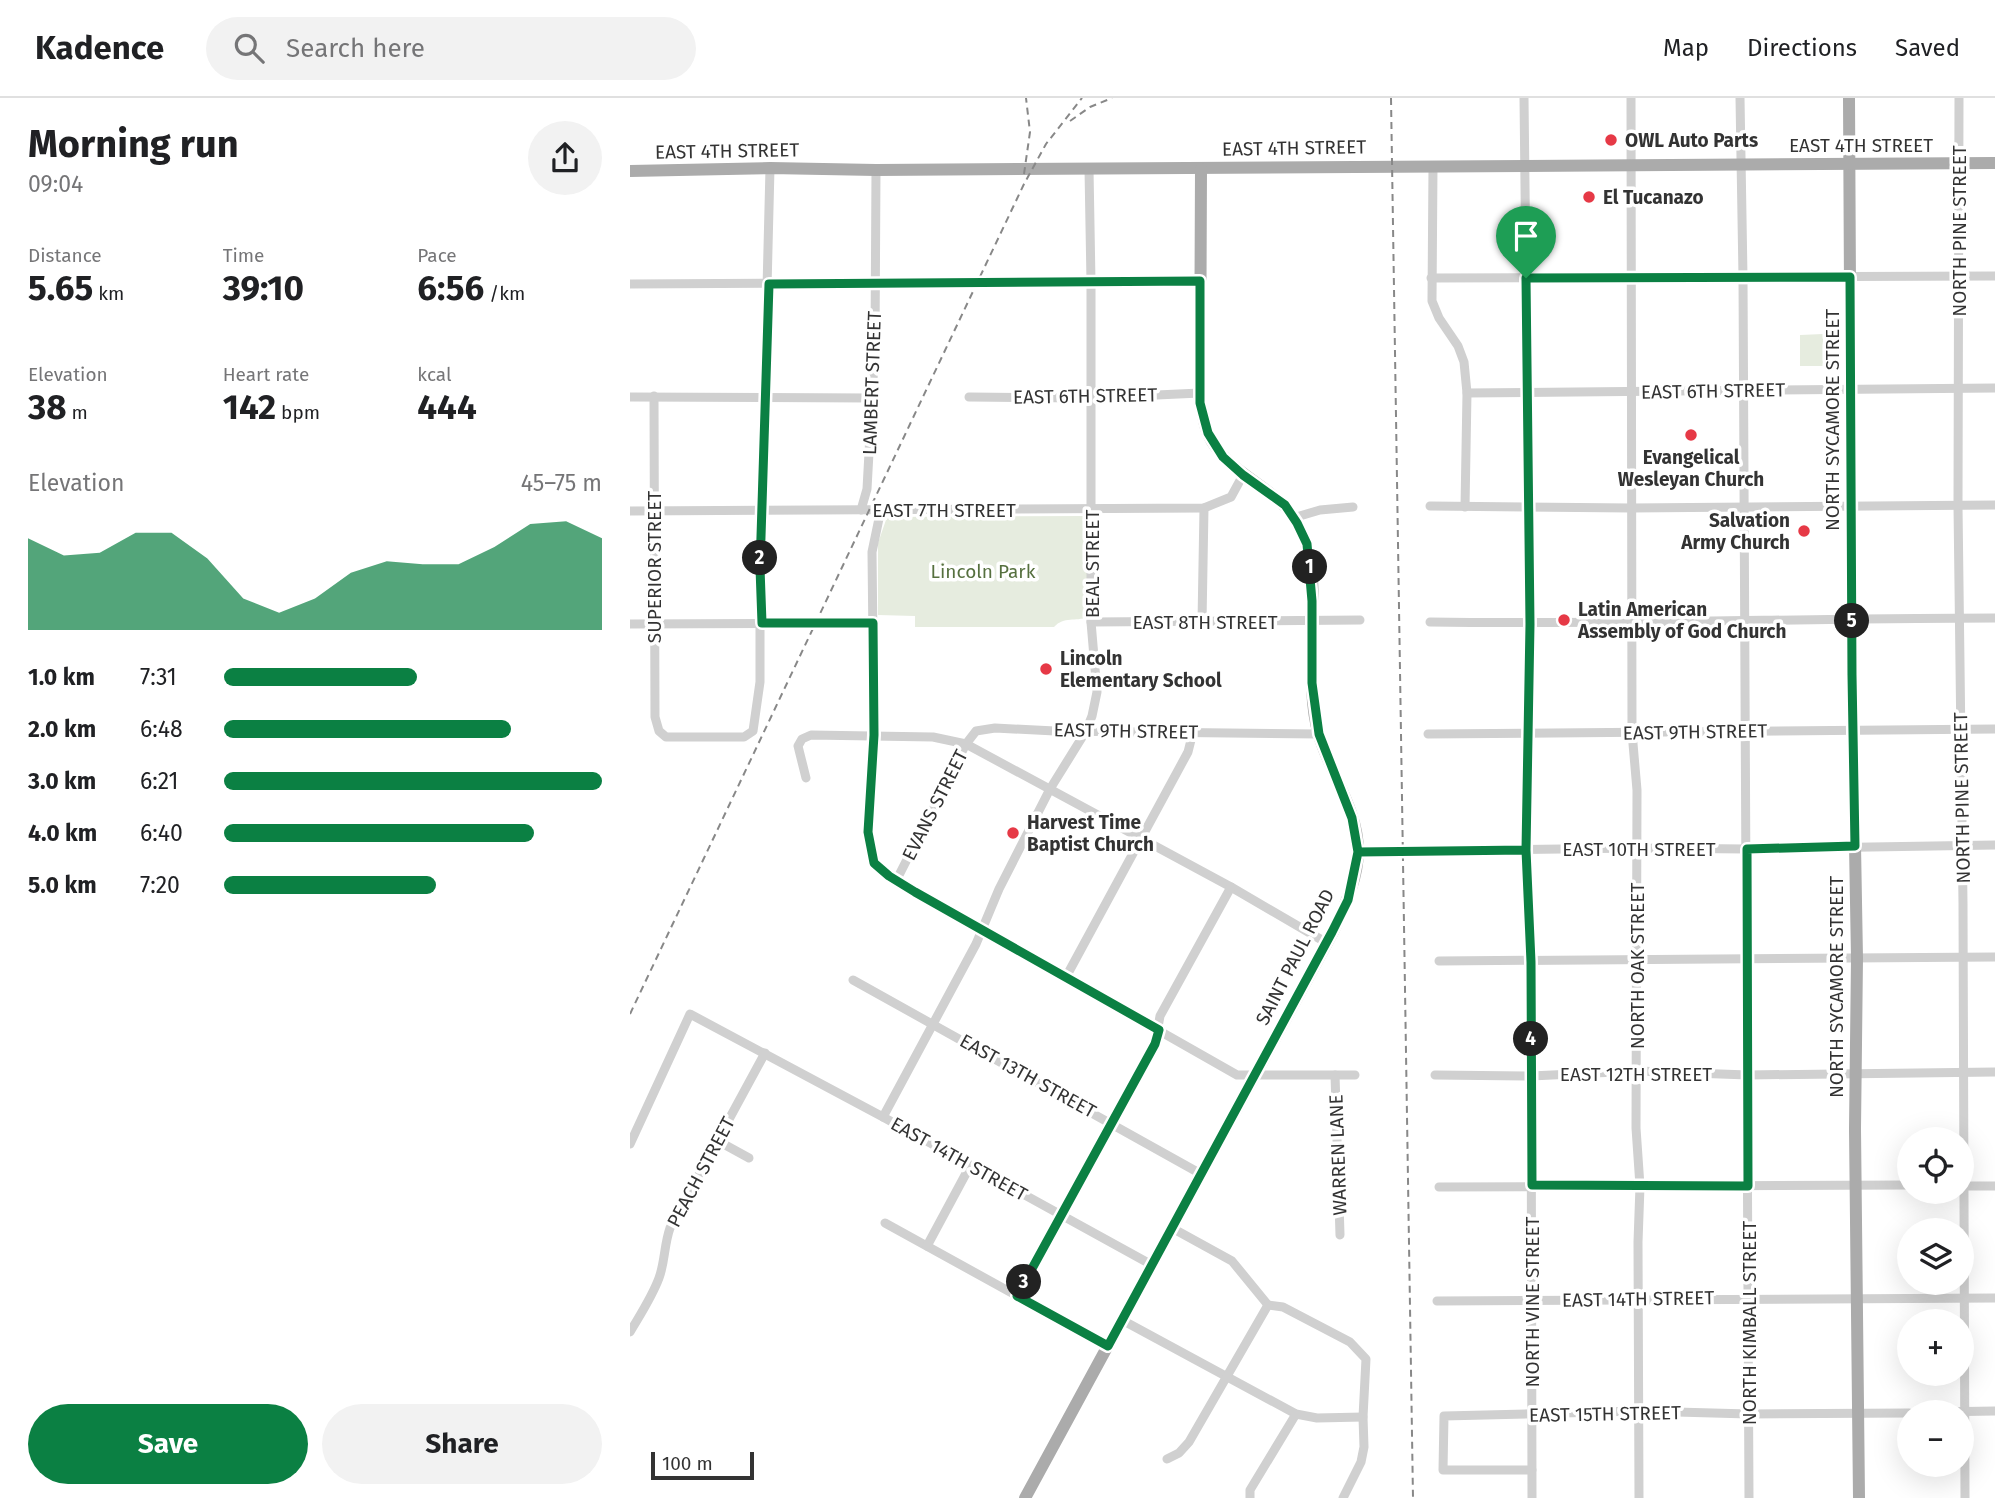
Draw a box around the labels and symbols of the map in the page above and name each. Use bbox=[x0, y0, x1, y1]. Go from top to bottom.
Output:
place label: OWL Auto Parts bbox=[1625, 129, 1758, 152]
marker: OWL Auto Parts bbox=[1603, 132, 1619, 148]
street label: EAST 4TH STREET bbox=[1789, 134, 1933, 157]
street label: EAST 4TH STREET bbox=[1222, 135, 1366, 161]
street label: EAST 4TH STREET bbox=[655, 138, 799, 164]
street label: NORTH PINE STREET bbox=[1948, 145, 1971, 317]
place label: El Tucanazo bbox=[1603, 186, 1704, 209]
marker: El Tucanazo bbox=[1581, 189, 1597, 205]
pin bbox=[1496, 206, 1556, 278]
street label: NORTH SYCAMORE STREET bbox=[1821, 309, 1844, 531]
street label: LAMBERT STREET bbox=[858, 310, 886, 455]
street label: EAST 6TH STREET bbox=[1641, 378, 1785, 404]
street label: EAST 6TH STREET bbox=[1013, 383, 1157, 409]
marker: Evangelical Wesleyan Church bbox=[1683, 427, 1699, 443]
place label: Evangelical Wesleyan Church bbox=[1618, 446, 1764, 491]
street label: SUPERIOR STREET bbox=[643, 491, 666, 643]
street label: EAST 7TH STREET bbox=[872, 499, 1016, 522]
place label: Salvation Army Church bbox=[1680, 509, 1790, 554]
street label: BEAL STREET bbox=[1081, 510, 1104, 618]
marker: Salvation Army Church bbox=[1796, 523, 1812, 539]
pin: 2 bbox=[743, 540, 778, 575]
pin: 1 bbox=[1292, 550, 1328, 584]
park label: Lincoln Park bbox=[931, 560, 1036, 583]
place label: Latin American Assembly of God Church bbox=[1577, 598, 1786, 643]
pin: 5 bbox=[1834, 603, 1870, 638]
street label: EAST 8TH STREET bbox=[1132, 611, 1278, 634]
marker: Latin American Assembly of God Church bbox=[1556, 612, 1572, 628]
place label: Lincoln Elementary School bbox=[1060, 647, 1222, 692]
marker: Lincoln Elementary School bbox=[1038, 661, 1054, 677]
street label: NORTH PINE STREET bbox=[1949, 712, 1975, 884]
street label: EAST 9TH STREET bbox=[1053, 718, 1199, 744]
street label: EAST 9TH STREET bbox=[1622, 719, 1768, 745]
street label: EVANS STREET bbox=[897, 746, 973, 864]
place label: Harvest Time Baptist Church bbox=[1027, 811, 1154, 856]
marker: Harvest Time Baptist Church bbox=[1005, 825, 1021, 841]
street label: EAST 10TH STREET bbox=[1562, 838, 1716, 861]
street label: NORTH SYCAMORE STREET bbox=[1825, 876, 1848, 1098]
street label: NORTH OAK STREET bbox=[1626, 883, 1649, 1049]
street label: SAINT PAUL ROAD bbox=[1251, 885, 1339, 1029]
pin: 4 bbox=[1514, 1021, 1548, 1056]
street label: EAST 13TH STREET bbox=[956, 1029, 1100, 1123]
street label: EAST 12TH STREET bbox=[1560, 1063, 1712, 1086]
street label: WARREN LANE bbox=[1324, 1094, 1352, 1216]
street label: EAST 14TH STREET bbox=[887, 1112, 1031, 1206]
street label: PEACH STREET bbox=[662, 1113, 740, 1231]
street label: NORTH VINE STREET bbox=[1521, 1216, 1544, 1387]
street label: NORTH KIMBALL STREET bbox=[1738, 1221, 1761, 1425]
pin: 3 bbox=[1006, 1264, 1042, 1300]
street label: EAST 14TH STREET bbox=[1562, 1286, 1715, 1312]
street label: EAST 15TH STREET bbox=[1529, 1401, 1681, 1427]
scale bar bbox=[651, 1449, 754, 1481]

